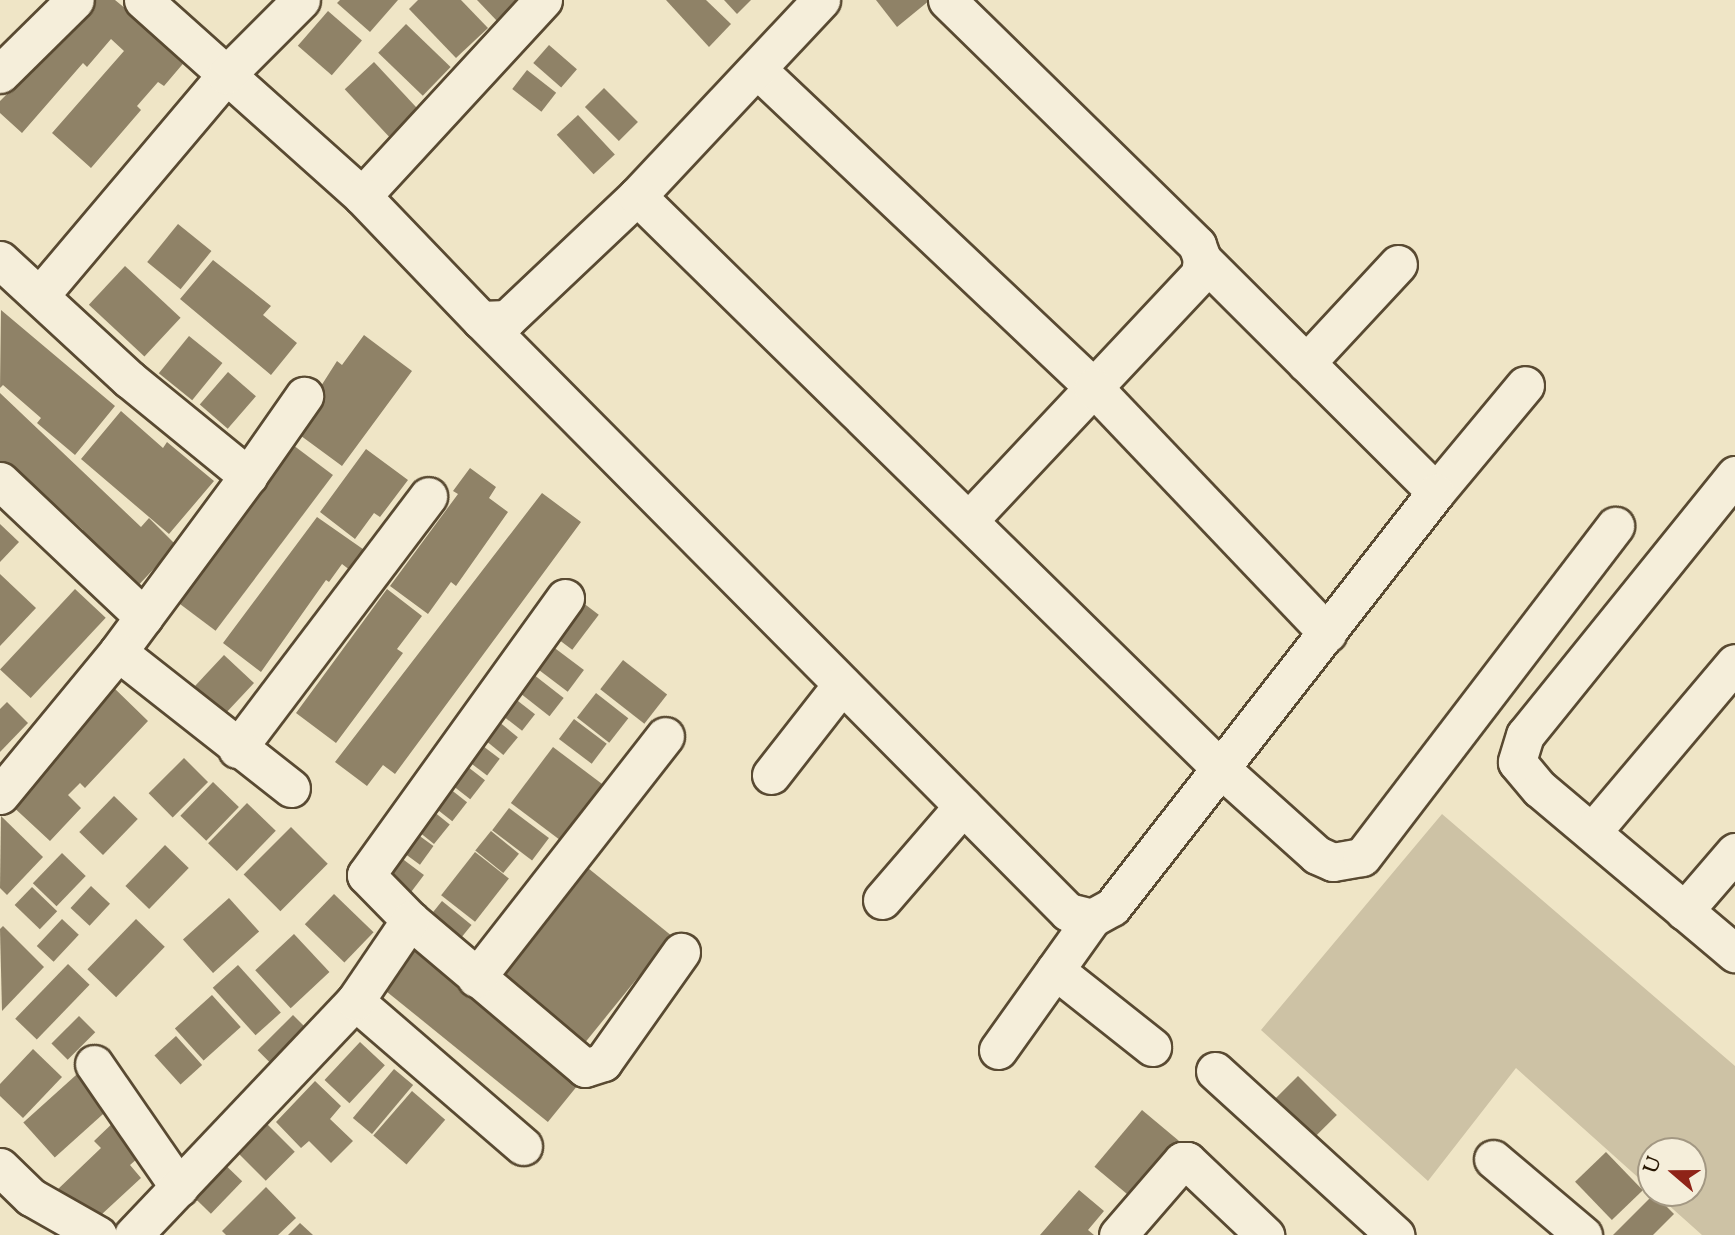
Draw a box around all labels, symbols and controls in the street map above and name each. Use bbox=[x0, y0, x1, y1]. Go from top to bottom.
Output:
north arrow bbox=[1637, 1137, 1707, 1207]
text: U bbox=[1638, 1153, 1669, 1177]

